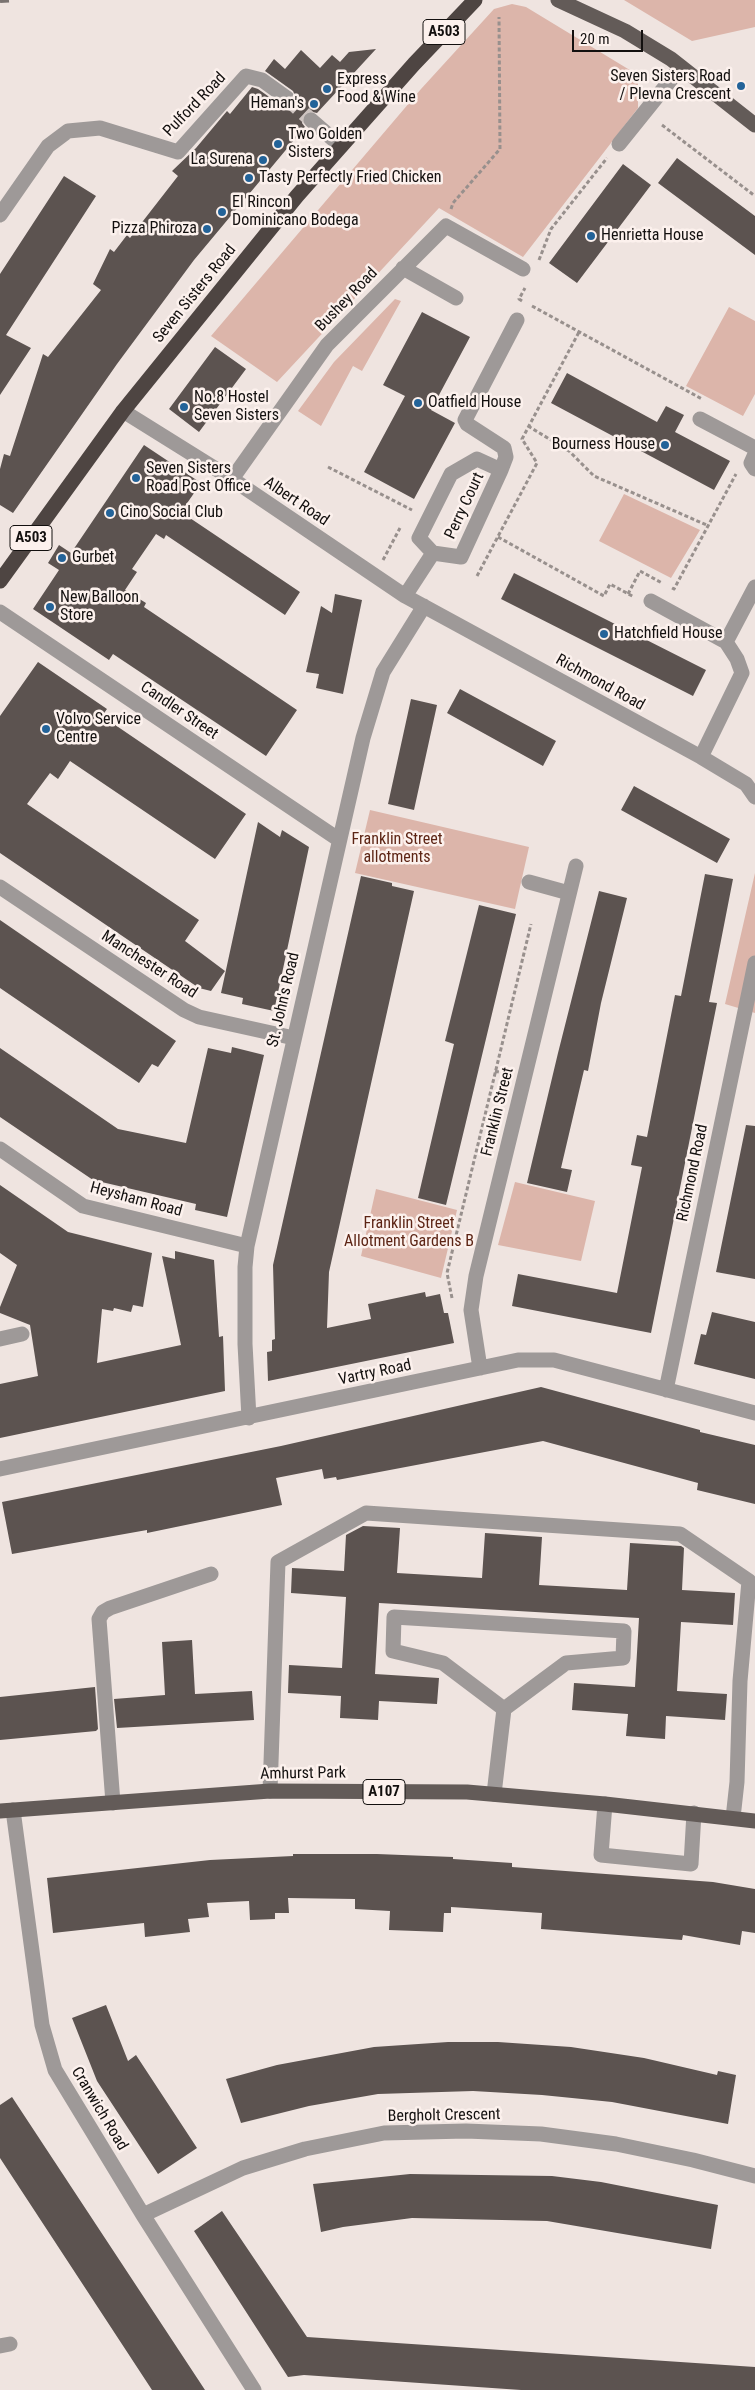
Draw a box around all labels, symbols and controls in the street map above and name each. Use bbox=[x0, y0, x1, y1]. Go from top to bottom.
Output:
road number: A503 bbox=[423, 20, 465, 44]
scale bar bbox=[575, 20, 646, 52]
text: 20 m bbox=[580, 30, 610, 48]
place label: Seven Sisters Road / Plevna Crescent bbox=[610, 67, 731, 105]
street label: Pulford Road bbox=[160, 69, 230, 141]
place label: Express Food & Wine bbox=[337, 70, 416, 108]
marker: Seven Sisters Road / Plevna Crescent bbox=[735, 80, 747, 92]
marker: Express Food & Wine bbox=[321, 83, 333, 95]
place label: Heman's bbox=[250, 94, 304, 114]
marker: Heman's bbox=[308, 98, 320, 110]
place label: Two Golden Sisters bbox=[288, 125, 362, 163]
marker: Two Golden Sisters bbox=[272, 138, 284, 150]
place label: La Surena bbox=[190, 150, 253, 170]
marker: La Surena bbox=[257, 154, 269, 166]
place label: Tasty Perfectly Fried Chicken bbox=[259, 168, 442, 188]
marker: Tasty Perfectly Fried Chicken bbox=[243, 172, 255, 184]
place label: El Rincon Dominicano Bodega bbox=[232, 193, 359, 231]
marker: El Rincon Dominicano Bodega bbox=[216, 206, 228, 218]
place label: Pizza Phiroza bbox=[111, 219, 197, 239]
marker: Pizza Phiroza bbox=[201, 223, 213, 235]
place label: Henrietta House bbox=[601, 226, 704, 246]
marker: Henrietta House bbox=[585, 230, 597, 242]
street label: Seven Sisters Road bbox=[150, 241, 240, 347]
street label: Bushey Road bbox=[312, 264, 382, 336]
place label: No.8 Hostel Seven Sisters bbox=[194, 388, 279, 426]
place label: Oatfield House bbox=[428, 393, 521, 413]
marker: Oatfield House bbox=[412, 397, 424, 409]
marker: No.8 Hostel Seven Sisters bbox=[178, 401, 190, 413]
place label: Bourness House bbox=[552, 435, 655, 455]
marker: Bourness House bbox=[659, 439, 671, 451]
place label: Seven Sisters Road Post Office bbox=[146, 459, 251, 497]
street label: Perry Court bbox=[441, 470, 489, 542]
marker: Seven Sisters Road Post Office bbox=[130, 472, 142, 484]
street label: Albert Road bbox=[260, 473, 332, 531]
place label: Cino Social Club bbox=[120, 503, 223, 523]
marker: Cino Social Club bbox=[104, 507, 116, 519]
road number: A503 bbox=[10, 526, 52, 550]
place label: Gurbet bbox=[72, 548, 114, 568]
marker: Gurbet bbox=[56, 552, 68, 564]
place label: New Balloon Store bbox=[60, 588, 139, 626]
marker: New Balloon Store bbox=[44, 601, 56, 613]
place label: Hatchfield House bbox=[614, 624, 723, 644]
marker: Hatchfield House bbox=[598, 628, 610, 640]
street label: Richmond Road bbox=[552, 651, 648, 715]
street label: Candler Street bbox=[136, 678, 222, 744]
place label: Volvo Service Centre bbox=[56, 710, 141, 748]
marker: Volvo Service Centre bbox=[40, 723, 52, 735]
park label: Franklin Street allotments bbox=[352, 830, 442, 868]
street label: Manchester Road bbox=[98, 927, 200, 1003]
street label: St. John's Road bbox=[264, 951, 304, 1049]
street label: Franklin Street bbox=[478, 1066, 518, 1158]
street label: Richmond Road bbox=[673, 1123, 713, 1223]
street label: Heysham Road bbox=[88, 1178, 184, 1222]
park label: Franklin Street Allotment Gardens B bbox=[344, 1214, 474, 1252]
street label: Vartry Road bbox=[337, 1356, 413, 1390]
street label: Amhurst Park bbox=[260, 1764, 346, 1784]
road number: A107 bbox=[363, 1780, 405, 1804]
street label: Cranwich Road bbox=[67, 2064, 131, 2154]
street label: Bergholt Crescent bbox=[388, 2105, 500, 2127]

